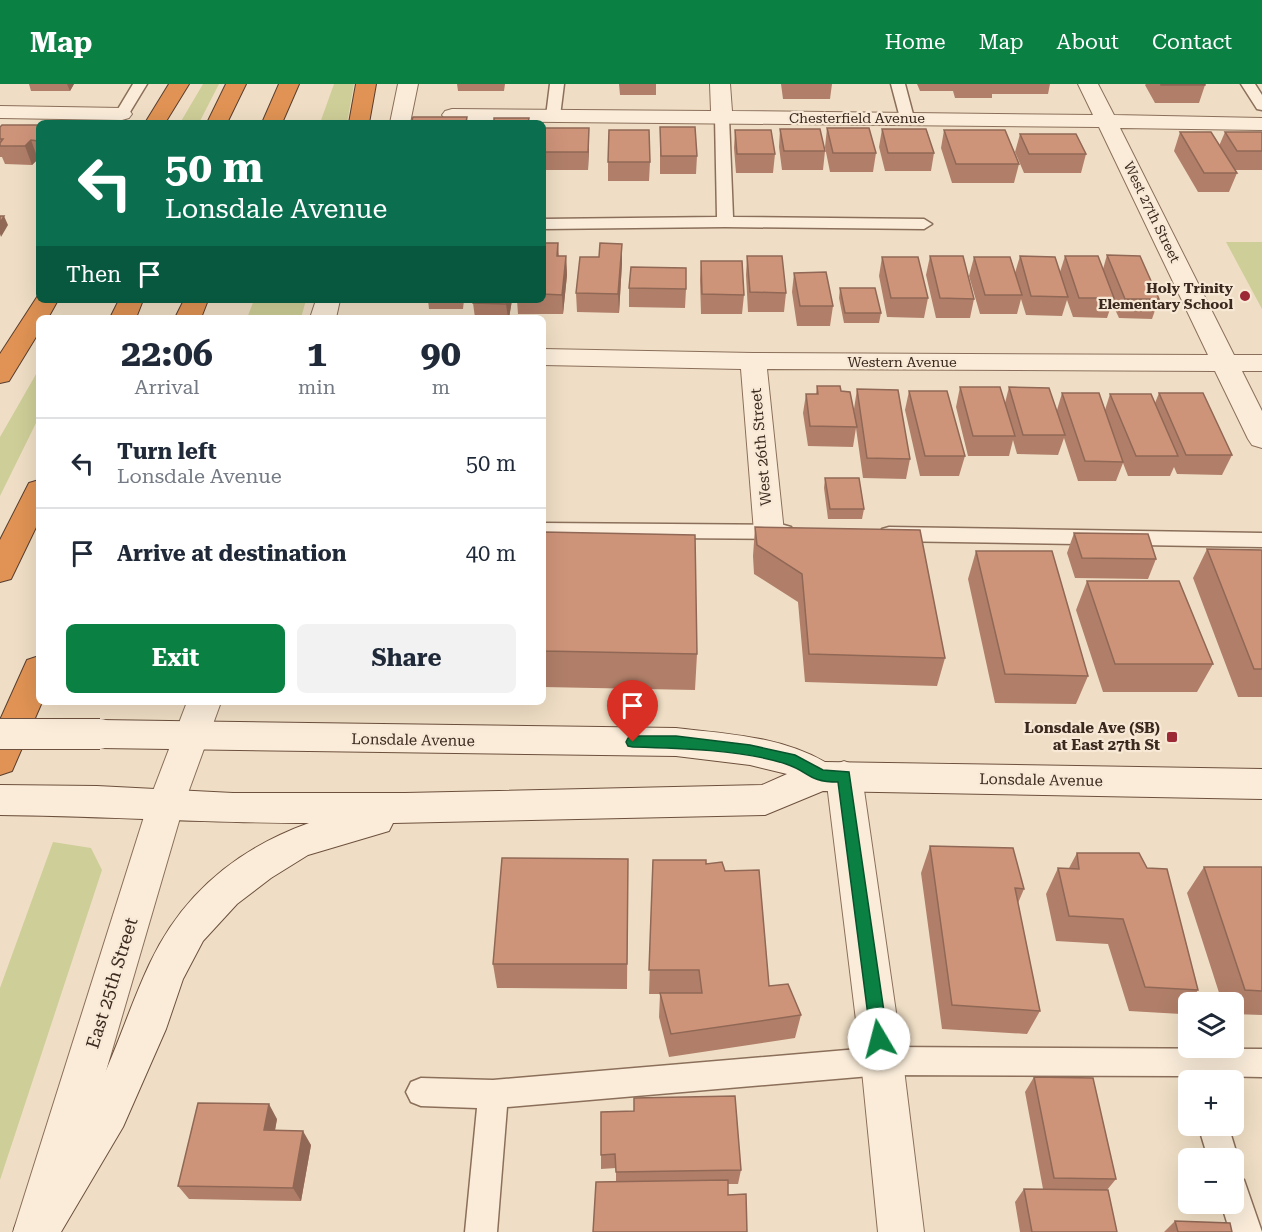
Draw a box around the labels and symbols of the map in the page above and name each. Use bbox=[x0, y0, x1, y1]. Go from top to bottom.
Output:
street label: Chesterfield Avenue bbox=[789, 110, 925, 126]
street label: West 27th Street bbox=[1121, 159, 1183, 265]
place label: Holy Trinity Elementary School bbox=[1098, 280, 1234, 312]
marker: Holy Trinity Elementary School bbox=[1238, 289, 1252, 303]
street label: Western Avenue bbox=[847, 354, 957, 370]
street label: West 26th Street bbox=[747, 387, 775, 507]
pin bbox=[607, 680, 658, 742]
place label: Lonsdale Ave (SB) at East 27th St bbox=[1024, 719, 1160, 754]
street label: Lonsdale Avenue bbox=[351, 730, 475, 750]
marker: Lonsdale Ave (SB) at East 27th St bbox=[1165, 730, 1179, 744]
street label: Lonsdale Avenue bbox=[979, 770, 1103, 790]
street label: East 25th Street bbox=[82, 915, 142, 1051]
position arrow bbox=[847, 1007, 911, 1071]

